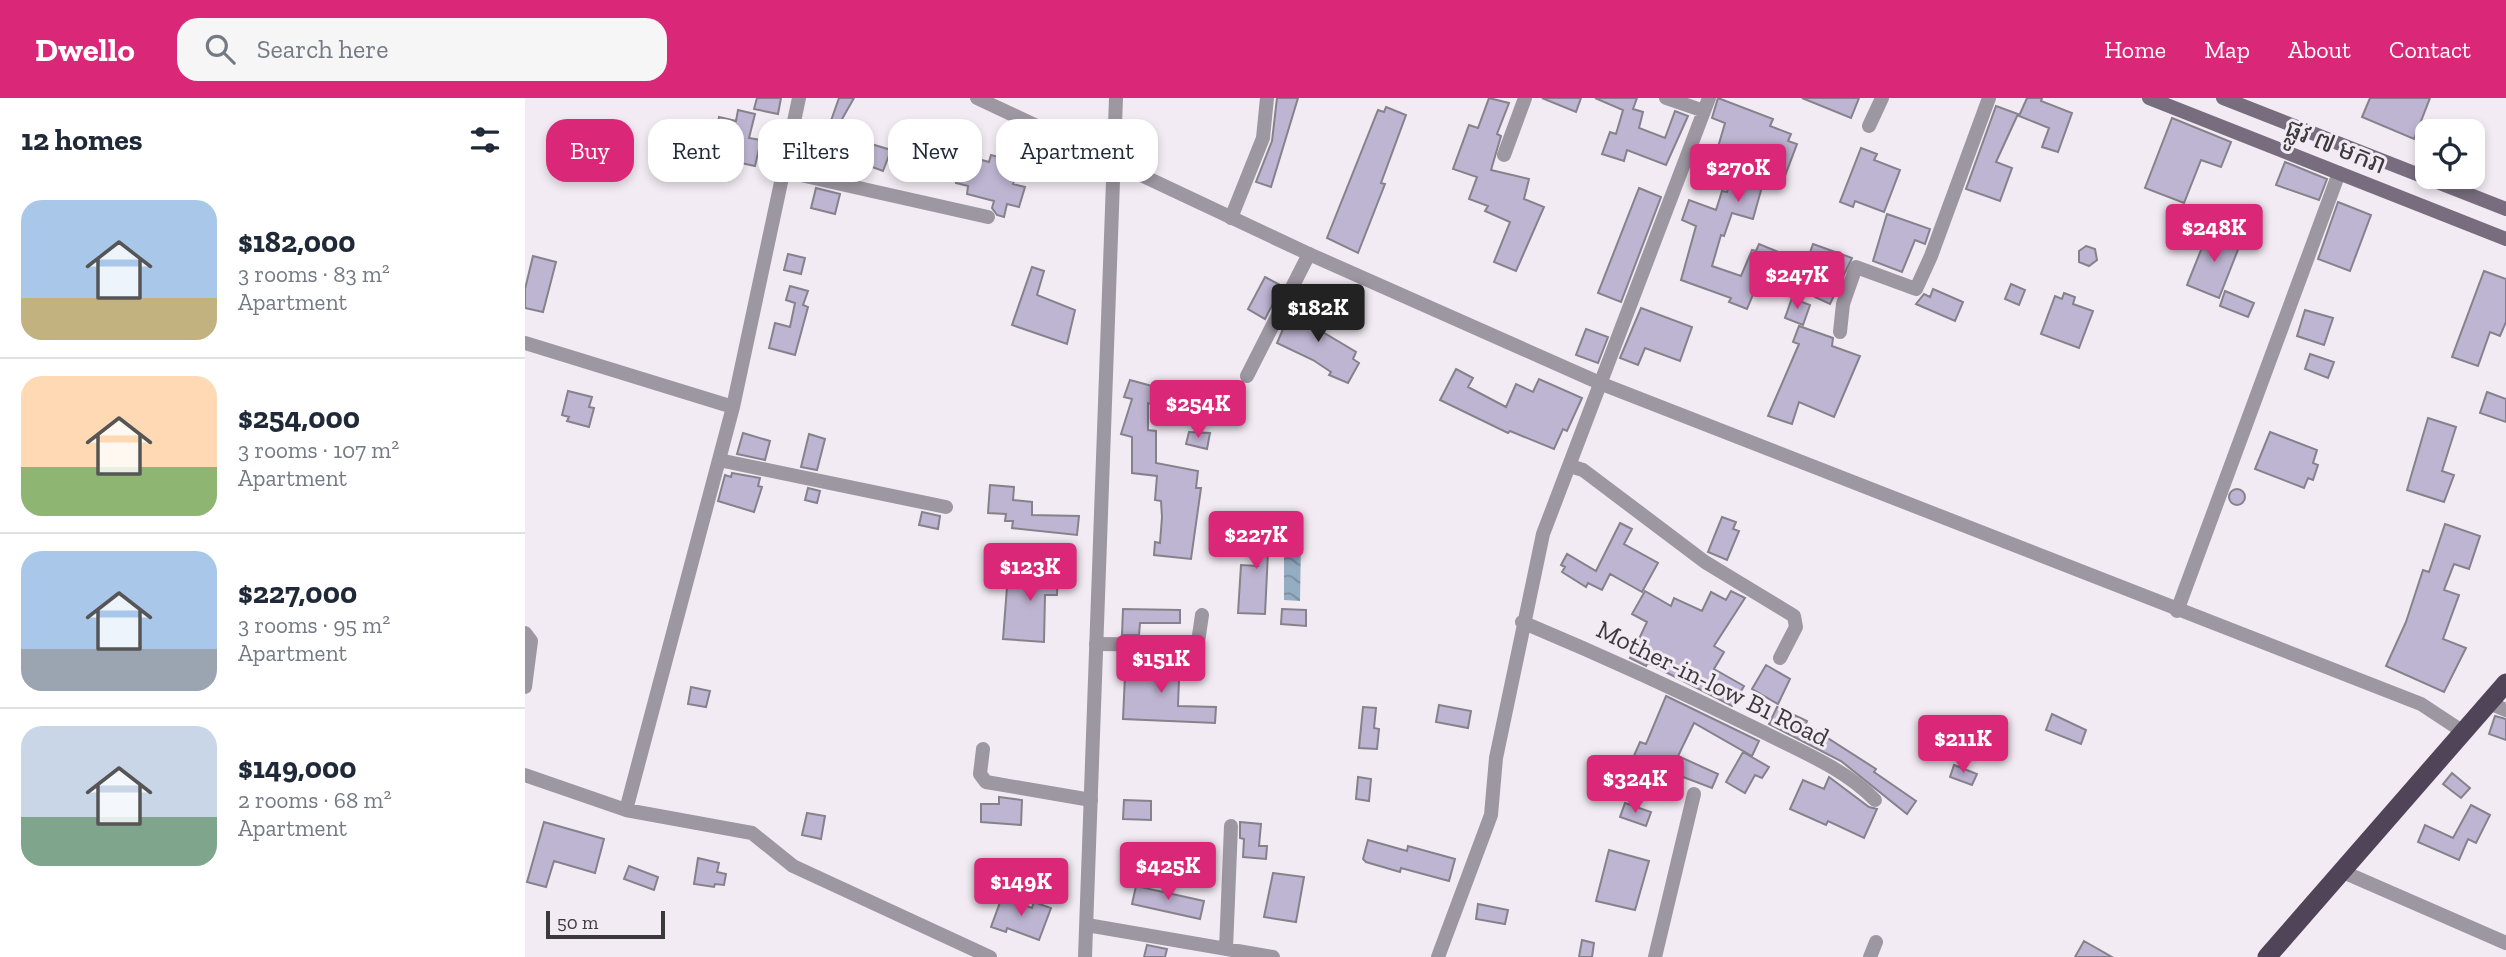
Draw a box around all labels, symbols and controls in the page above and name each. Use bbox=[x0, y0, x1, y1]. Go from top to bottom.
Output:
search box bbox=[177, 18, 667, 81]
text: Dwello bbox=[35, 30, 135, 69]
icon: search bbox=[201, 30, 239, 68]
text: Search here bbox=[257, 33, 388, 65]
text: Home bbox=[2104, 35, 2166, 64]
text: Map bbox=[2204, 35, 2250, 64]
text: About bbox=[2288, 35, 2351, 64]
text: Contact bbox=[2389, 35, 2471, 64]
street label: ផ្លូវ ៧ មករា bbox=[2278, 111, 2391, 188]
chip: Buy bbox=[546, 119, 634, 182]
chip: Rent bbox=[648, 119, 744, 182]
chip: Filters bbox=[758, 119, 874, 182]
chip: New bbox=[888, 119, 982, 182]
chip: Apartment bbox=[996, 119, 1158, 182]
map controls bbox=[2415, 119, 2485, 189]
button: locate bbox=[2415, 119, 2485, 189]
icon: filters bbox=[466, 121, 504, 159]
text: 12 homes bbox=[21, 122, 143, 158]
pin: $270K bbox=[1689, 144, 1787, 204]
text: $270K bbox=[1706, 153, 1770, 181]
pin: $248K bbox=[2165, 204, 2263, 264]
text: $248K bbox=[2182, 213, 2246, 241]
text: $182,000 bbox=[238, 224, 356, 260]
icon: home bbox=[77, 228, 161, 312]
pin: $247K bbox=[1748, 252, 1846, 311]
text: 3 rooms · 83 m² bbox=[238, 260, 390, 288]
text: $247K bbox=[1765, 260, 1829, 288]
pin: $182K bbox=[1269, 285, 1367, 344]
text: Apartment bbox=[238, 288, 347, 316]
text: $182K bbox=[1288, 293, 1348, 321]
pin: $254K bbox=[1149, 380, 1247, 440]
text: $254K bbox=[1166, 389, 1230, 417]
text: $254,000 bbox=[238, 400, 360, 436]
icon: home bbox=[77, 404, 161, 488]
text: 3 rooms · 107 m² bbox=[238, 436, 399, 464]
text: Apartment bbox=[238, 464, 347, 492]
pin: $227K bbox=[1207, 512, 1305, 571]
text: $227K bbox=[1225, 520, 1287, 548]
pin: $123K bbox=[981, 544, 1079, 603]
text: $123K bbox=[1000, 552, 1060, 580]
text: $227,000 bbox=[238, 575, 357, 611]
icon: home bbox=[77, 579, 161, 663]
text: 3 rooms · 95 m² bbox=[238, 611, 390, 639]
street label: Mother-in-low B1 Road bbox=[1591, 613, 1835, 753]
pin: $151K bbox=[1112, 636, 1210, 695]
text: Apartment bbox=[238, 639, 347, 667]
text: $151K bbox=[1132, 644, 1190, 672]
pin: $211K bbox=[1914, 716, 2012, 775]
text: $211K bbox=[1934, 724, 1992, 752]
text: $149,000 bbox=[238, 750, 357, 786]
icon: home bbox=[77, 754, 161, 838]
pin: $324K bbox=[1586, 756, 1684, 815]
text: $324K bbox=[1603, 764, 1667, 792]
text: 2 rooms · 68 m² bbox=[238, 786, 391, 814]
text: Apartment bbox=[238, 814, 347, 842]
pin: $425K bbox=[1119, 842, 1217, 902]
text: $425K bbox=[1136, 851, 1200, 879]
pin: $149K bbox=[972, 858, 1070, 918]
text: $149K bbox=[990, 867, 1052, 895]
scale bar bbox=[546, 908, 665, 940]
text: 50 m bbox=[557, 911, 598, 934]

